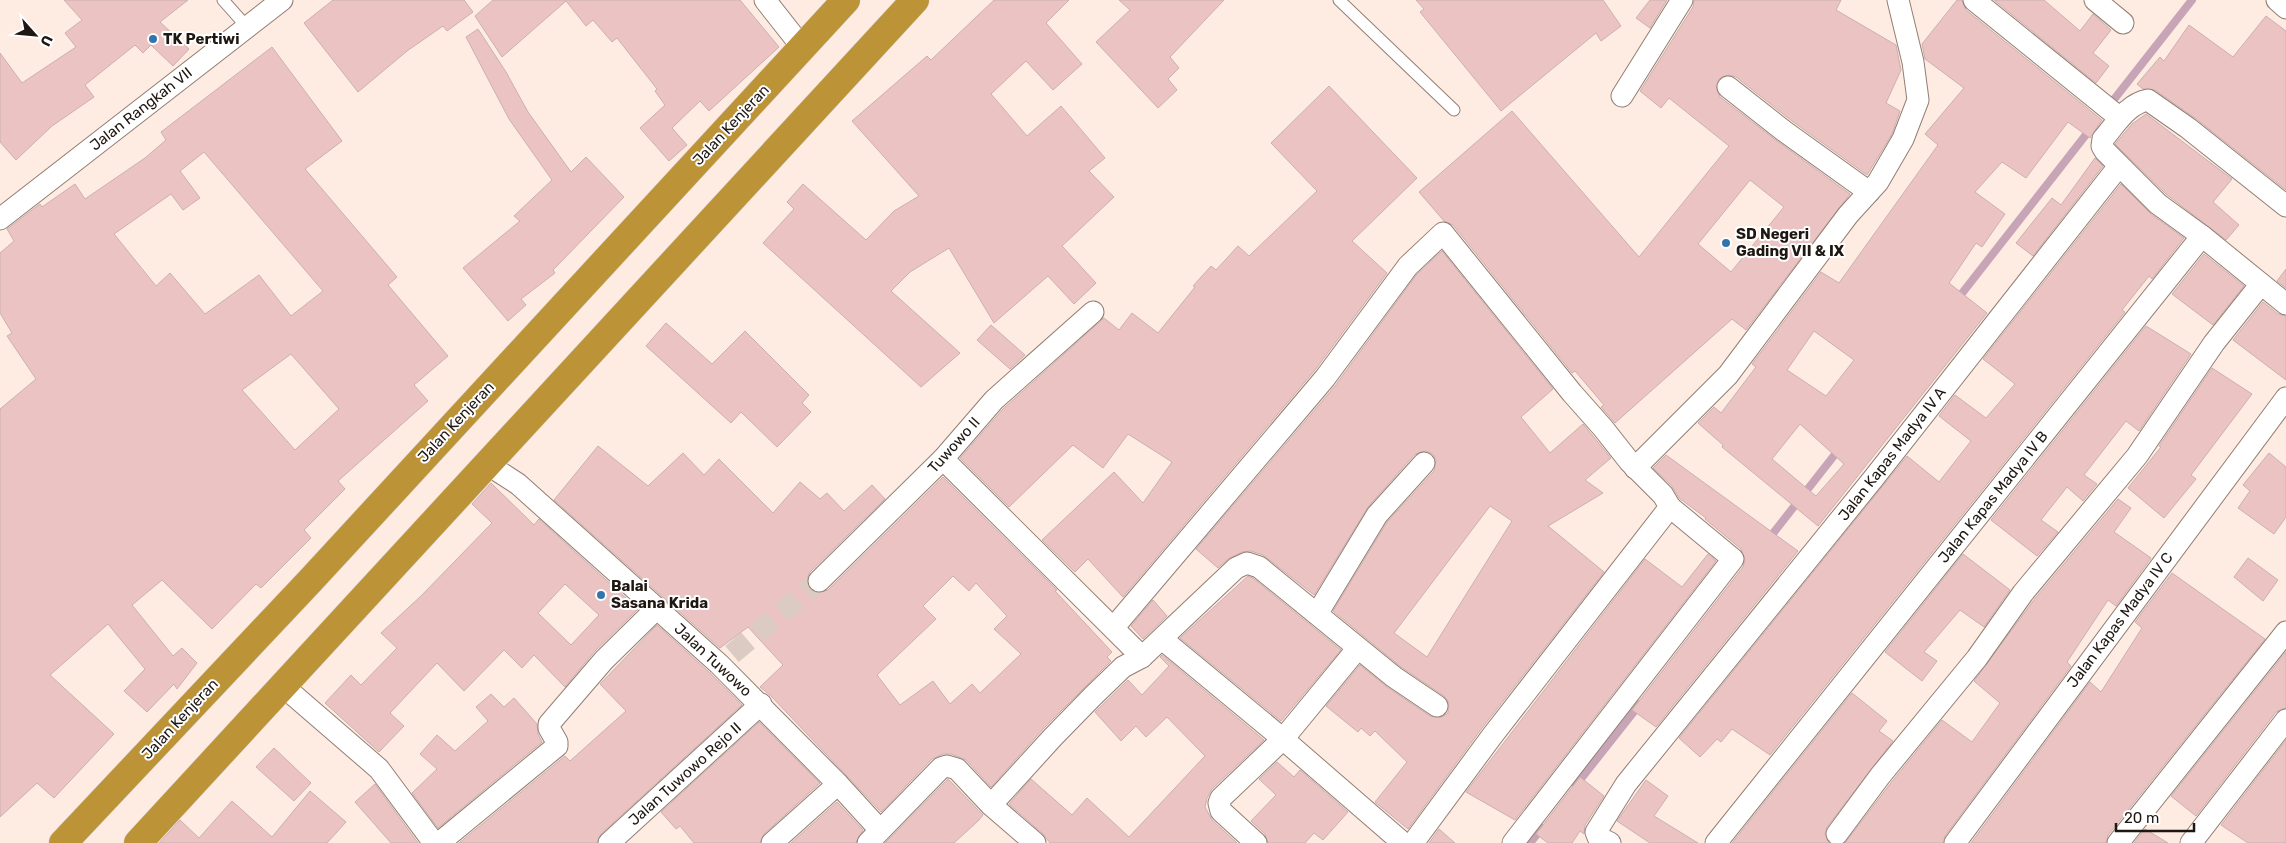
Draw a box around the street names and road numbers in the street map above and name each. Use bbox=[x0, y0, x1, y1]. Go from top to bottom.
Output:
street label: Jalan Rangkah VII bbox=[86, 63, 196, 155]
street label: Jalan Kenjeran bbox=[689, 81, 773, 169]
street label: Jalan Kenjeran bbox=[414, 378, 498, 466]
street label: Jalan Kapas Madya IV A bbox=[1834, 384, 1950, 524]
street label: Tuwowo II bbox=[924, 413, 984, 477]
street label: Jalan Kapas Madya IV B bbox=[1934, 427, 2052, 567]
street label: Jalan Kapas Madya IV C bbox=[2063, 549, 2177, 691]
street label: Jalan Tuwowo bbox=[671, 620, 755, 700]
street label: Jalan Kenjeran bbox=[138, 675, 222, 763]
street label: Jalan Tuwowo Rejo II bbox=[625, 719, 745, 829]

